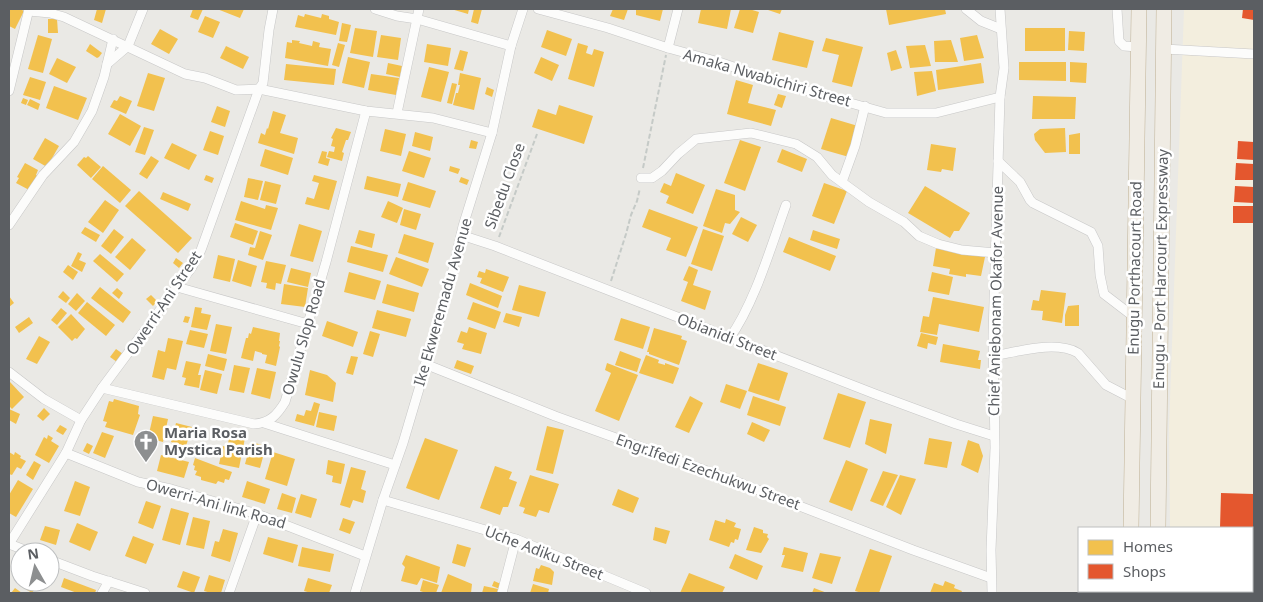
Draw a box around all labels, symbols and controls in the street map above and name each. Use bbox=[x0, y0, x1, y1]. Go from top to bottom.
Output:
street label: Amaka Nwabichiri Street bbox=[681, 44, 854, 111]
street label: Sibedu Close bbox=[479, 140, 529, 231]
street label: Enugu - Port Harcourt Expressway bbox=[1148, 148, 1172, 389]
street label: Enugu Porthacourt Road bbox=[1122, 181, 1146, 355]
street label: Chief Aniebonam Okafor Avenue bbox=[983, 186, 1007, 416]
street label: Ike Ekweremadu Avenue bbox=[408, 215, 476, 388]
street label: Owerri-Ani Street bbox=[121, 246, 206, 358]
street label: Owulu Slop Road bbox=[277, 276, 329, 397]
street label: Obianidi Street bbox=[675, 308, 781, 364]
place label: Maria Rosa Mystica Parish bbox=[164, 422, 273, 459]
street label: Engr.Ifedi Ezechukwu Street bbox=[613, 428, 804, 514]
church icon: Maria Rosa Mystica Parish bbox=[133, 429, 159, 463]
street label: Owerri-Ani link Road bbox=[144, 473, 289, 533]
street label: Uche Adiku Street bbox=[482, 520, 607, 584]
legend bbox=[1078, 527, 1253, 592]
text: Homes bbox=[1123, 536, 1173, 556]
north arrow bbox=[10, 542, 60, 592]
text: N bbox=[26, 543, 40, 564]
text: Shops bbox=[1123, 561, 1166, 581]

